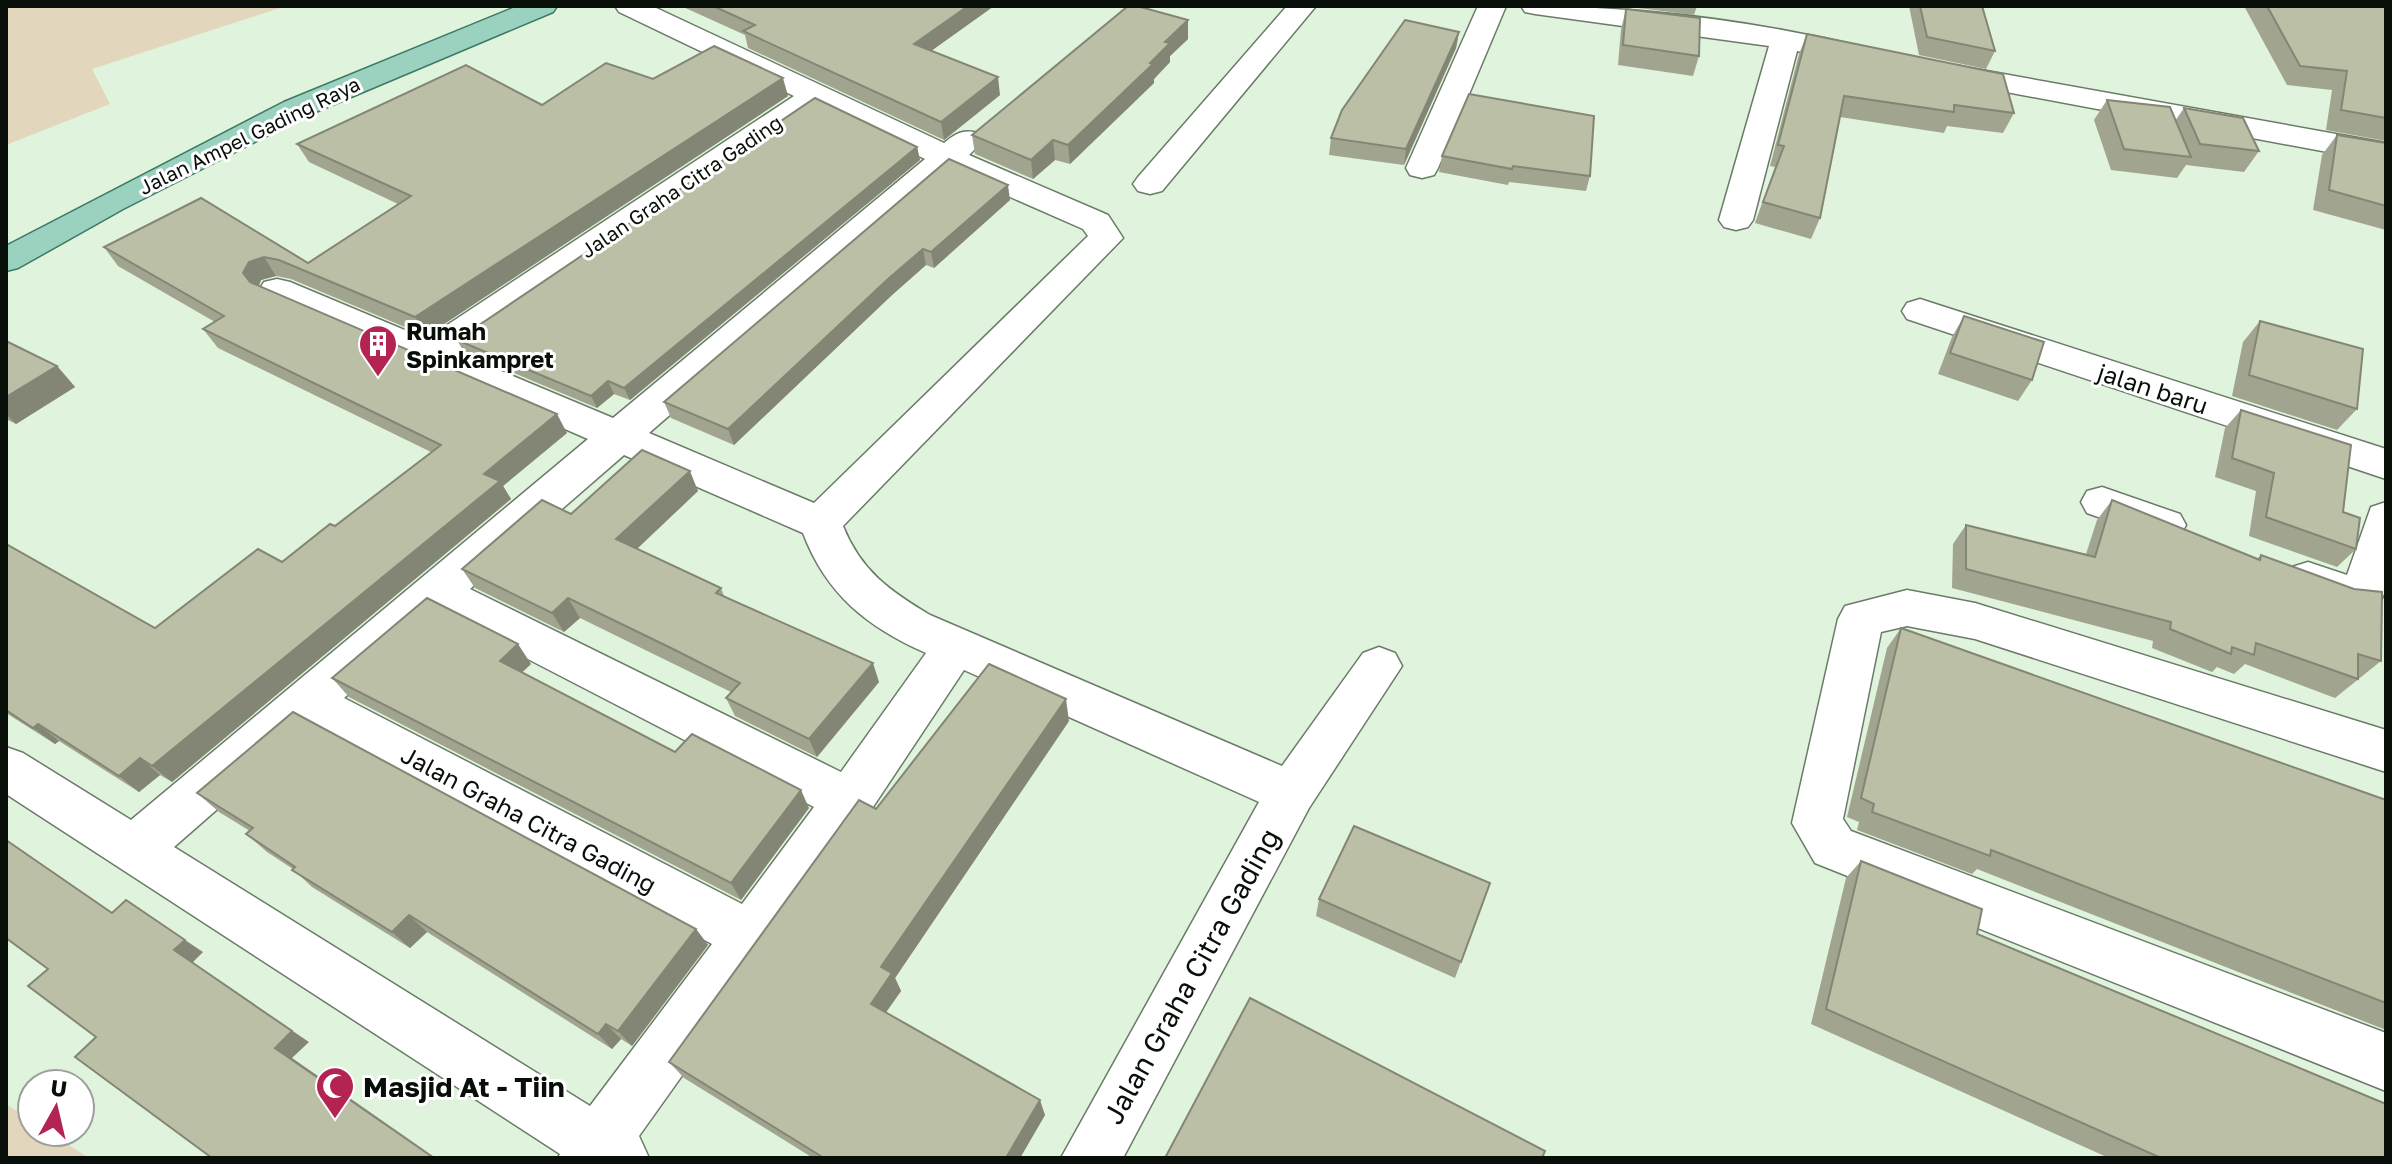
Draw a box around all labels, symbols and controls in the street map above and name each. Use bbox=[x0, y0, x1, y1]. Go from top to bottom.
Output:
street label: Jalan Ampel Gading Raya bbox=[135, 71, 363, 199]
street label: Jalan Graha Citra Gading bbox=[576, 110, 786, 262]
place label: Rumah Spinkampret bbox=[406, 316, 554, 373]
building icon: Rumah Spinkampret bbox=[357, 323, 399, 378]
street label: jalan baru bbox=[2093, 356, 2212, 419]
street label: Jalan Graha Citra Gading bbox=[396, 739, 662, 899]
street label: Jalan Graha Citra Gading bbox=[1096, 823, 1286, 1129]
mosque icon: Masjid At - Tiin bbox=[314, 1065, 356, 1120]
north arrow bbox=[16, 1068, 96, 1148]
place label: Masjid At - Tiin bbox=[363, 1070, 565, 1103]
text: U bbox=[49, 1073, 69, 1102]

